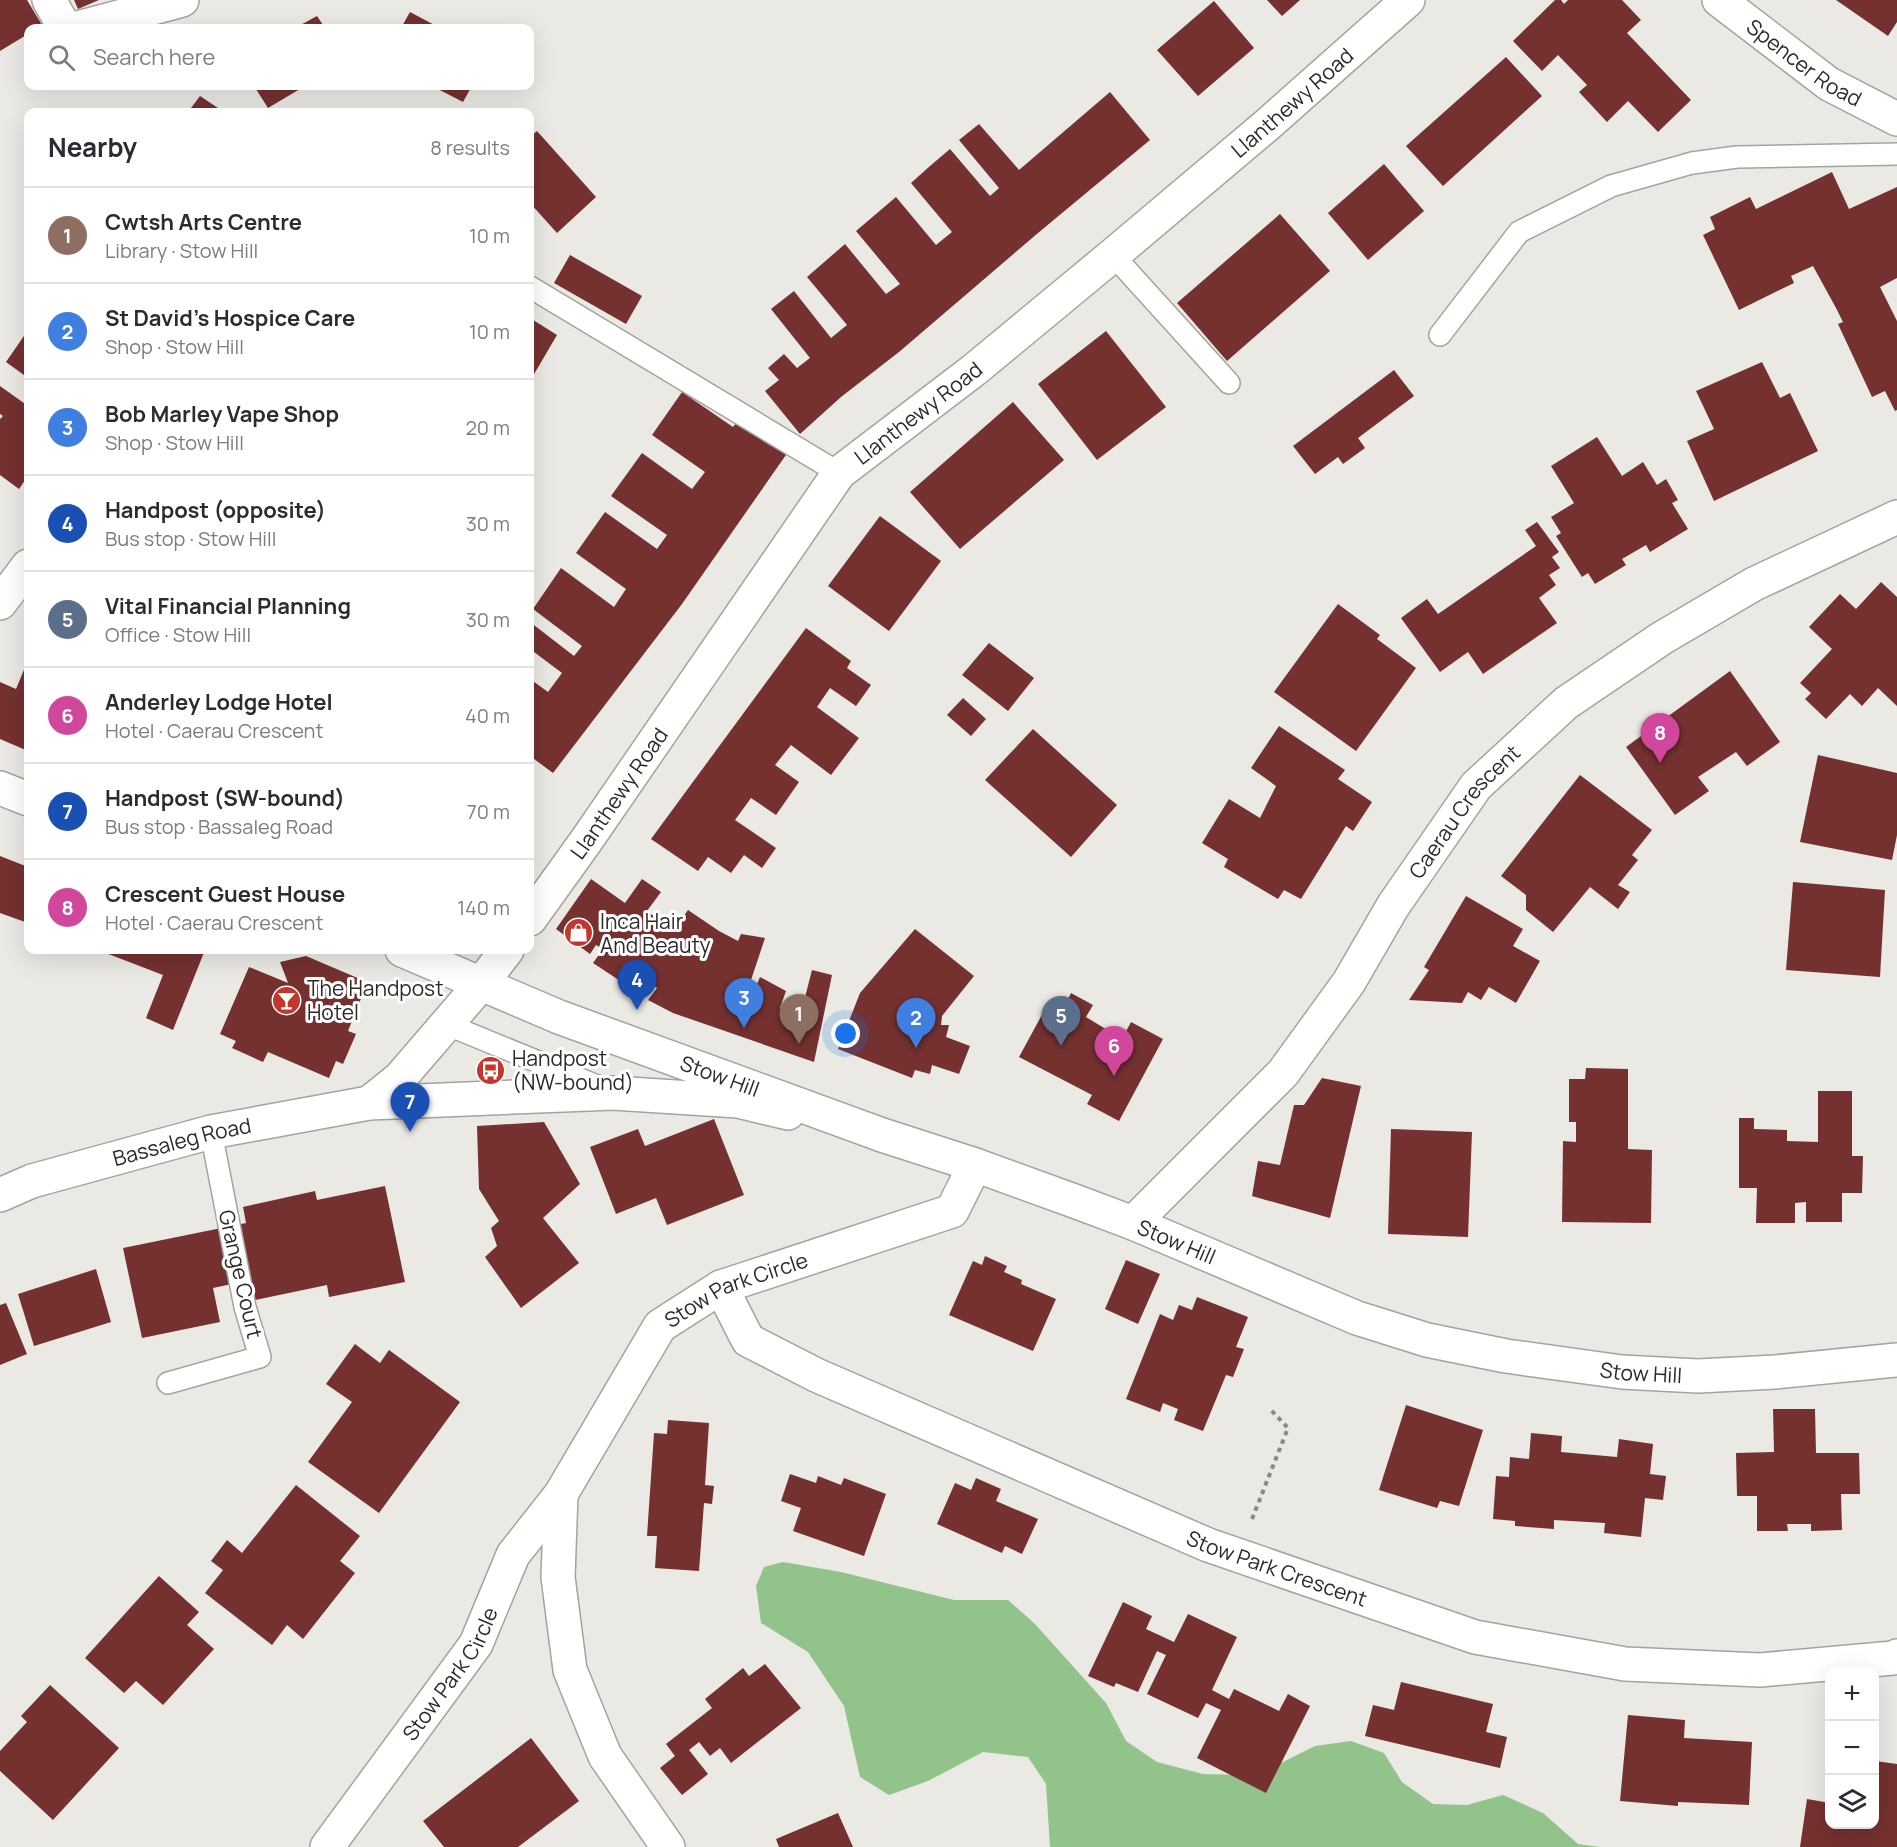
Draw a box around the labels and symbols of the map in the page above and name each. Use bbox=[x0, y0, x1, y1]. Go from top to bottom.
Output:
street label: Spencer Road bbox=[1741, 12, 1867, 112]
street label: Llanthewy Road bbox=[1225, 41, 1359, 164]
street label: Llanthewy Road bbox=[848, 355, 988, 470]
pin: 8 bbox=[1640, 714, 1680, 763]
street label: Llanthewy Road bbox=[564, 722, 674, 864]
street label: Caerau Crescent bbox=[1402, 738, 1526, 884]
place label: Inca Hair And Beauty bbox=[600, 907, 711, 959]
shop icon: Inca Hair And Beauty bbox=[563, 917, 595, 949]
pin: 4 bbox=[618, 960, 656, 1010]
place label: The Handpost Hotel bbox=[307, 974, 444, 1026]
pin: 3 bbox=[724, 978, 764, 1028]
bar icon: The Handpost Hotel bbox=[270, 984, 302, 1016]
pin: 1 bbox=[780, 994, 818, 1044]
pin: 5 bbox=[1042, 996, 1080, 1046]
pin: 2 bbox=[896, 998, 936, 1048]
your location bbox=[831, 1019, 860, 1048]
pin: 6 bbox=[1094, 1026, 1134, 1076]
place label: Handpost (NW-bound) bbox=[512, 1044, 634, 1096]
street label: Stow Hill bbox=[676, 1048, 763, 1103]
bus stop icon: Handpost (NW-bound) bbox=[475, 1054, 507, 1086]
pin: 7 bbox=[390, 1082, 430, 1132]
street label: Bassaleg Road bbox=[109, 1111, 253, 1172]
street label: Grange Court bbox=[213, 1207, 269, 1341]
street label: Stow Hill bbox=[1133, 1213, 1220, 1270]
street label: Stow Park Circle bbox=[659, 1245, 811, 1334]
street label: Stow Hill bbox=[1598, 1355, 1683, 1389]
street label: Stow Park Crescent bbox=[1182, 1523, 1371, 1613]
street label: Stow Park Circle bbox=[396, 1603, 504, 1746]

